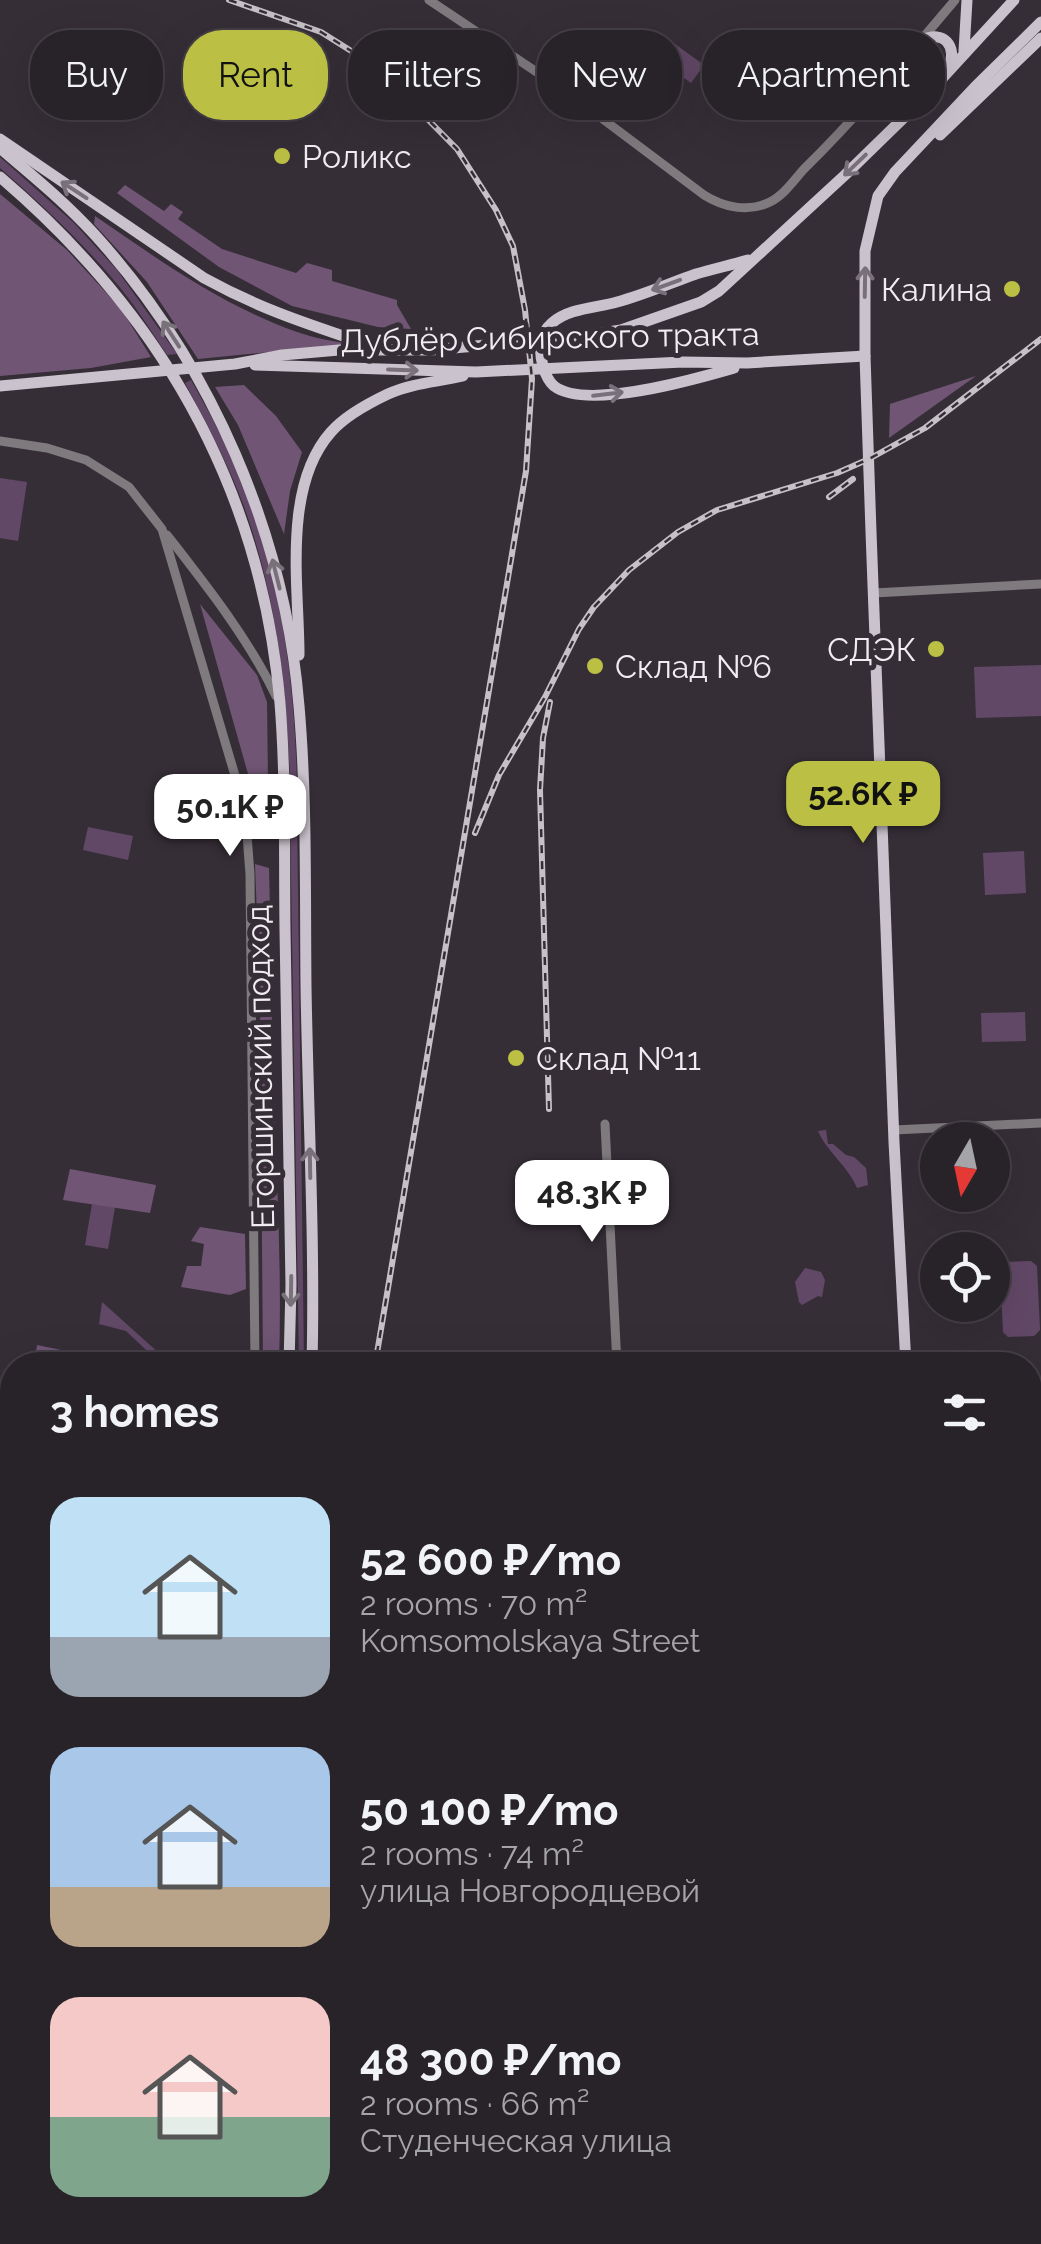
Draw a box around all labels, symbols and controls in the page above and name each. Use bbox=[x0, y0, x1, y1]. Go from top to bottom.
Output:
chip: Buy bbox=[30, 30, 163, 120]
chip: Rent bbox=[183, 30, 328, 120]
chip: Filters bbox=[348, 30, 517, 120]
chip: New bbox=[537, 30, 682, 120]
chip: Apartment bbox=[702, 30, 945, 120]
place label: Роликс bbox=[302, 138, 412, 175]
marker: Роликс bbox=[271, 145, 293, 167]
one-way arrow bbox=[844, 153, 868, 177]
one-way arrow bbox=[60, 179, 89, 200]
one-way arrow bbox=[855, 266, 874, 298]
place label: Калина bbox=[881, 271, 992, 308]
one-way arrow bbox=[651, 278, 681, 296]
marker: Калина bbox=[1001, 278, 1023, 300]
street label: Дублёр Сибирского тракта bbox=[340, 315, 760, 359]
one-way arrow bbox=[160, 320, 181, 348]
one-way arrow bbox=[386, 360, 418, 379]
one-way arrow bbox=[591, 384, 623, 403]
one-way arrow bbox=[265, 559, 284, 590]
place label: СДЭК bbox=[827, 631, 916, 668]
marker: СДЭК bbox=[925, 638, 947, 660]
place label: Склад №6 bbox=[615, 648, 772, 685]
marker: Склад №6 bbox=[584, 655, 606, 677]
pin: 52.6K ₽ bbox=[771, 761, 955, 846]
pin: 50.1K ₽ bbox=[138, 774, 322, 859]
text: 52.6K ₽ bbox=[808, 775, 918, 812]
text: 50.1K ₽ bbox=[176, 788, 284, 825]
street label: Егоршинский подход bbox=[239, 905, 281, 1229]
place label: Склад №11 bbox=[536, 1040, 701, 1077]
marker: Склад №11 bbox=[505, 1047, 527, 1069]
north arrow bbox=[920, 1122, 1010, 1212]
map controls bbox=[920, 1122, 1010, 1322]
one-way arrow bbox=[301, 1147, 320, 1179]
pin: 48.3K ₽ bbox=[500, 1160, 684, 1245]
text: 48.3K ₽ bbox=[537, 1174, 647, 1211]
button: locate bbox=[920, 1232, 1010, 1322]
one-way arrow bbox=[281, 1274, 300, 1306]
icon: filters bbox=[937, 1385, 992, 1440]
text: 3 homes bbox=[50, 1388, 219, 1437]
text: 52 600 ₽/mo bbox=[360, 1536, 621, 1585]
icon: home bbox=[130, 1537, 250, 1657]
text: 2 rooms · 70 m² bbox=[360, 1585, 587, 1622]
text: Komsomolskaya Street bbox=[360, 1622, 700, 1659]
text: 50 100 ₽/mo bbox=[360, 1786, 618, 1835]
icon: home bbox=[130, 1787, 250, 1907]
text: 2 rooms · 74 m² bbox=[360, 1835, 584, 1872]
text: улица Новгородцевой bbox=[360, 1872, 700, 1909]
text: 48 300 ₽/mo bbox=[360, 2036, 621, 2085]
icon: home bbox=[130, 2037, 250, 2157]
text: 2 rooms · 66 m² bbox=[360, 2085, 589, 2122]
text: Студенческая улица bbox=[360, 2122, 672, 2159]

